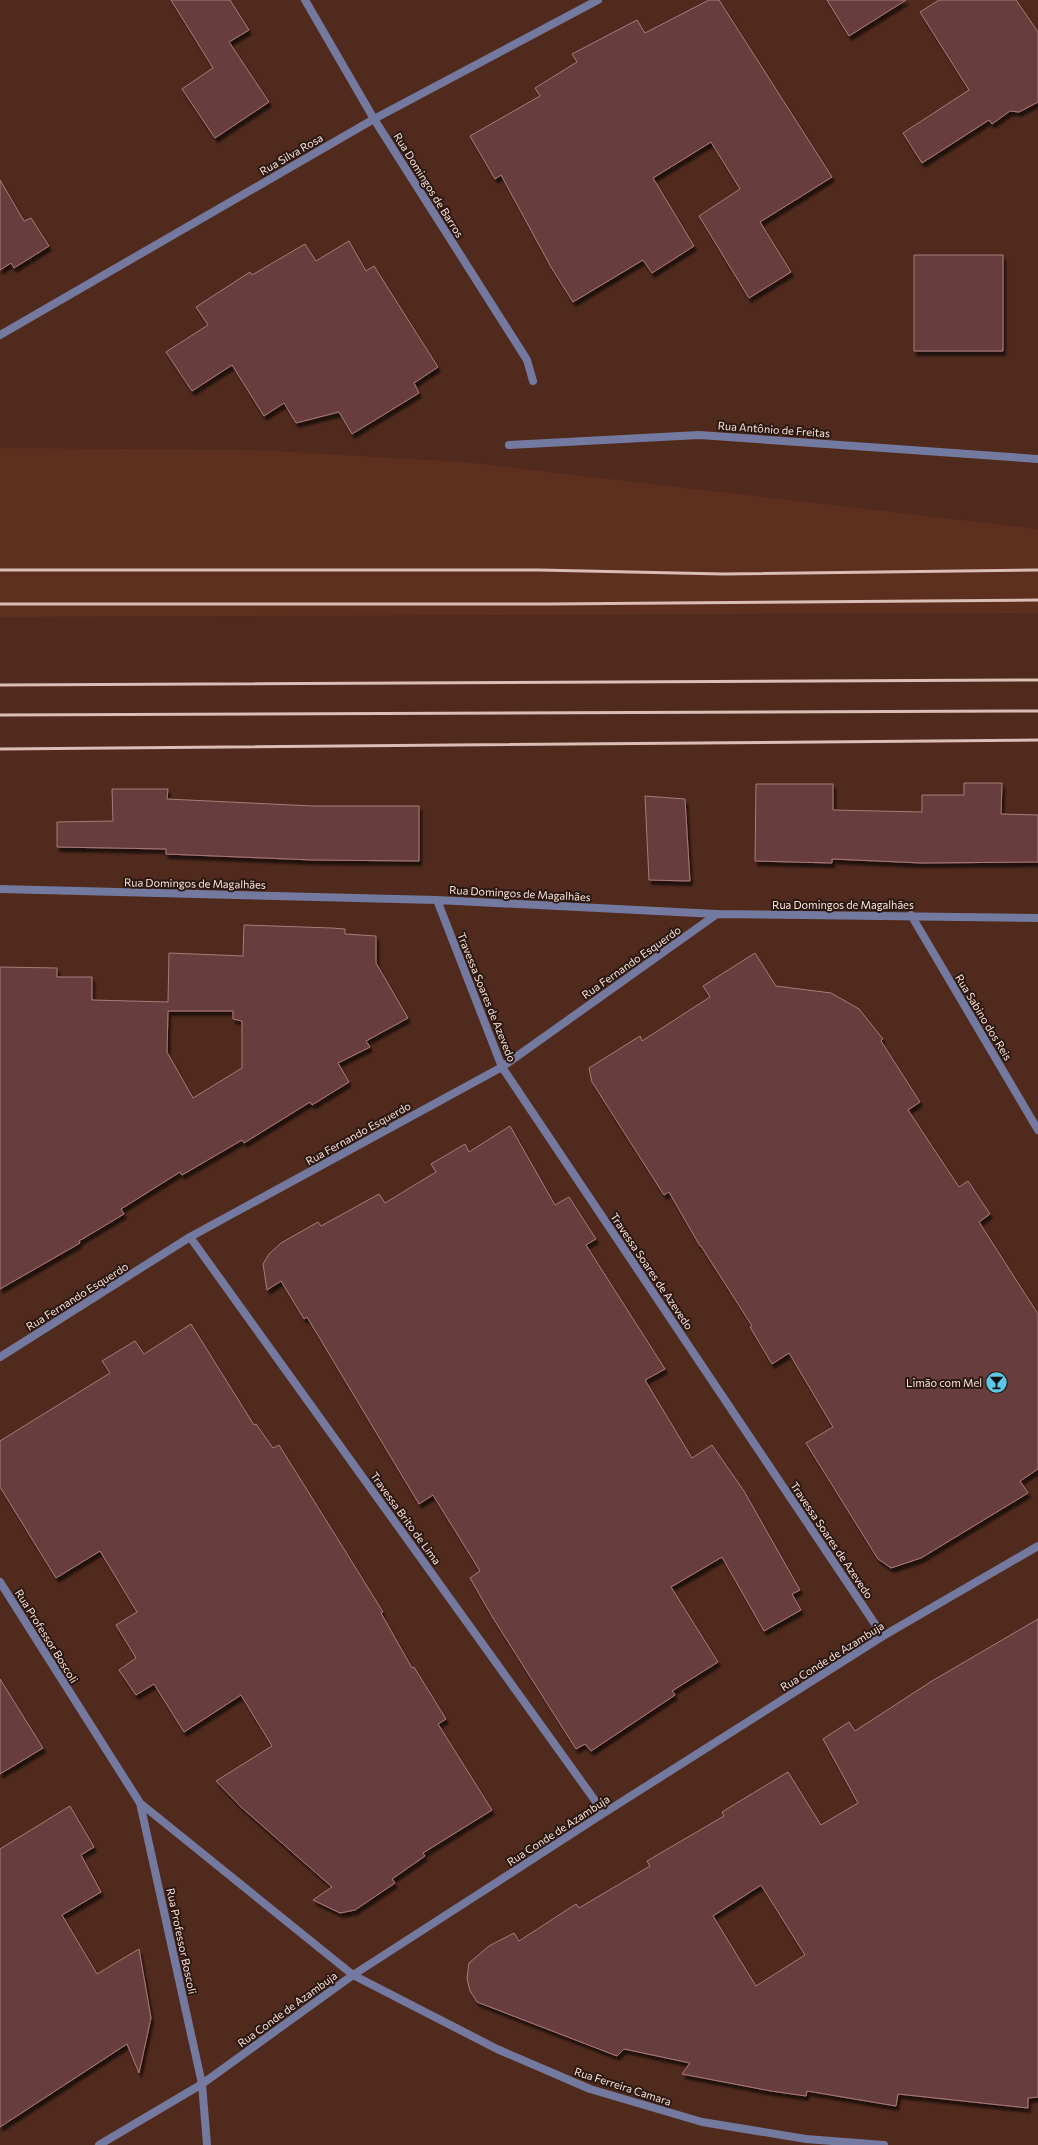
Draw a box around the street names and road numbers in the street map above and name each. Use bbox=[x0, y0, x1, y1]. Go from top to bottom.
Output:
street label: Rua Domingos de Barros bbox=[391, 130, 467, 240]
street label: Rua Silva Rosa bbox=[257, 131, 325, 177]
street label: Rua Antônio de Freitas bbox=[717, 419, 831, 439]
street label: Rua Domingos de Magalhães bbox=[124, 875, 266, 891]
street label: Rua Domingos de Magalhães bbox=[449, 883, 591, 903]
street label: Rua Domingos de Magalhães bbox=[772, 898, 914, 911]
street label: Rua Fernando Esquerdo bbox=[579, 923, 683, 1001]
street label: Travessa Soares de Azevedo bbox=[455, 930, 519, 1064]
street label: Rua Sabino dos Reis bbox=[953, 971, 1015, 1063]
street label: Rua Fernando Esquerdo bbox=[303, 1099, 413, 1167]
street label: Travessa Soares de Azevedo bbox=[608, 1210, 696, 1332]
street label: Rua Fernando Esquerdo bbox=[24, 1259, 131, 1333]
street label: Travessa Brito de Lima bbox=[368, 1469, 444, 1567]
street label: Travessa Soares de Azevedo bbox=[788, 1479, 876, 1601]
street label: Rua Professor Boscoli bbox=[13, 1587, 81, 1685]
street label: Rua Conde de Azambuja bbox=[778, 1619, 886, 1693]
street label: Rua Conde de Azambuja bbox=[504, 1792, 612, 1868]
street label: Rua Professor Boscoli bbox=[164, 1887, 200, 1995]
street label: Rua Conde de Azambuja bbox=[235, 1969, 339, 2049]
street label: Rua Ferreira Camara bbox=[573, 2064, 673, 2108]

